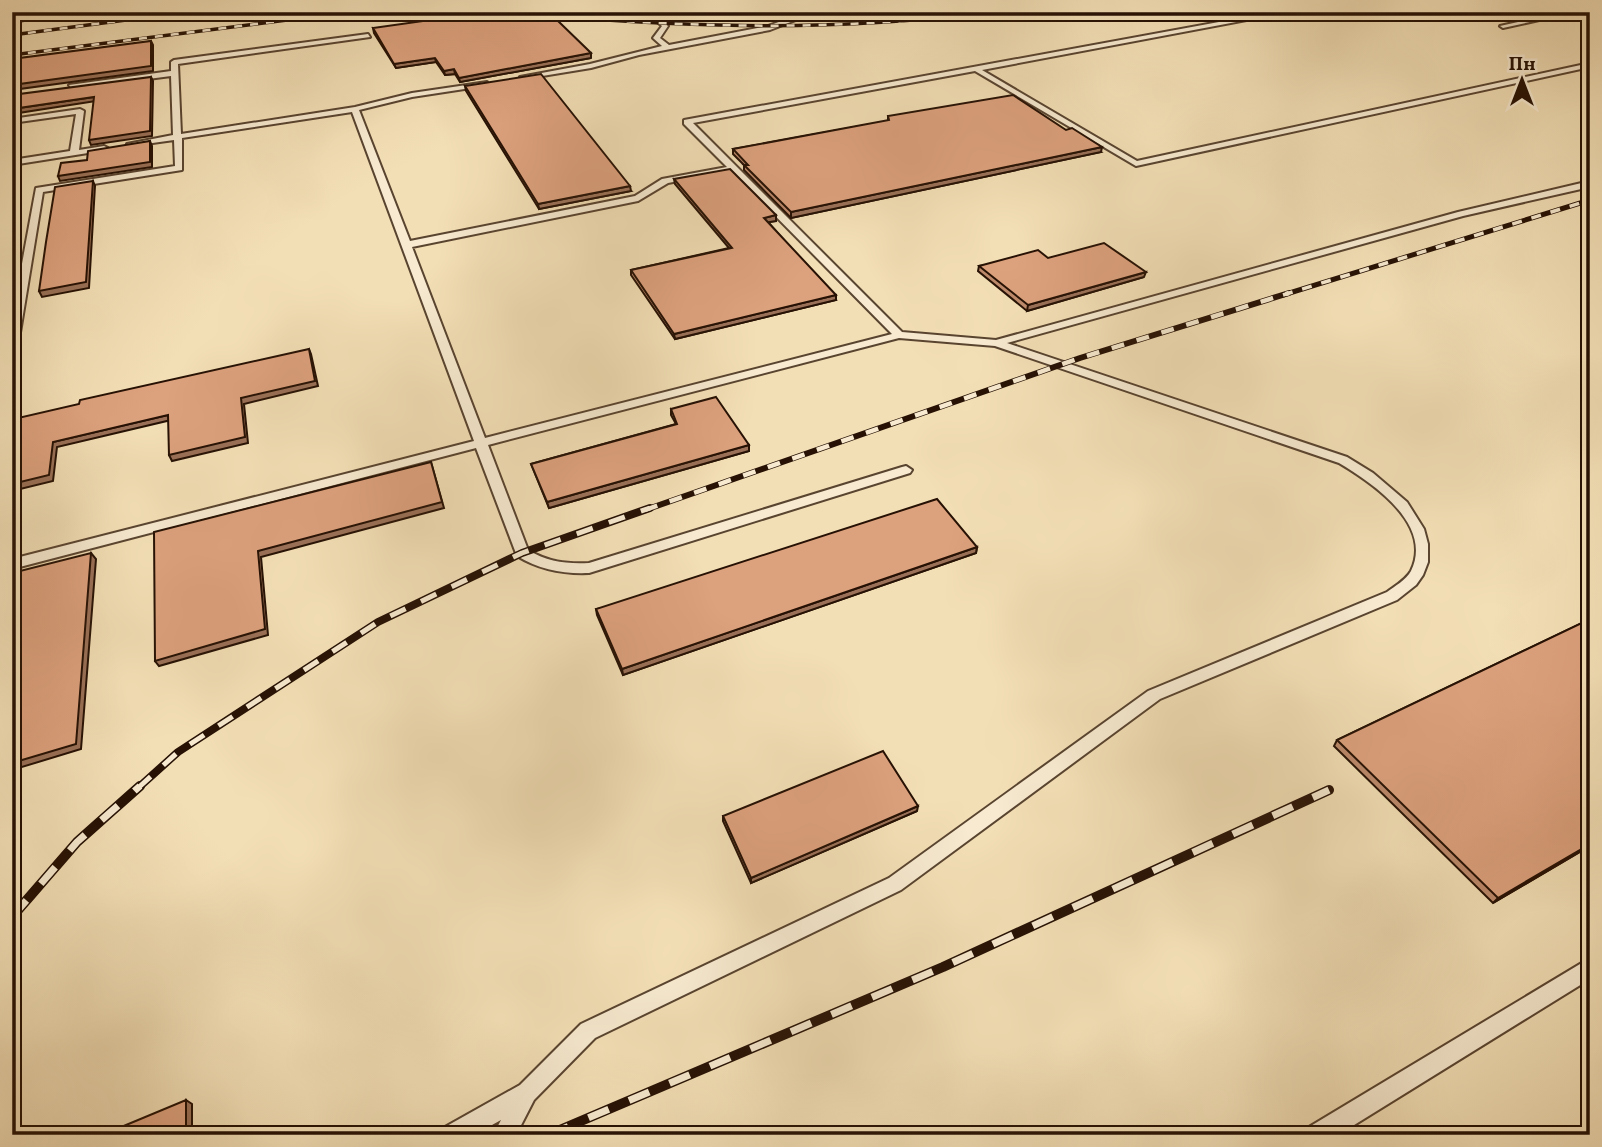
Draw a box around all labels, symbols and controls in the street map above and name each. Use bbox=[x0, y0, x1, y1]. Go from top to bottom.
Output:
north arrow bbox=[1486, 46, 1556, 116]
text: Пн bbox=[1509, 52, 1535, 78]

